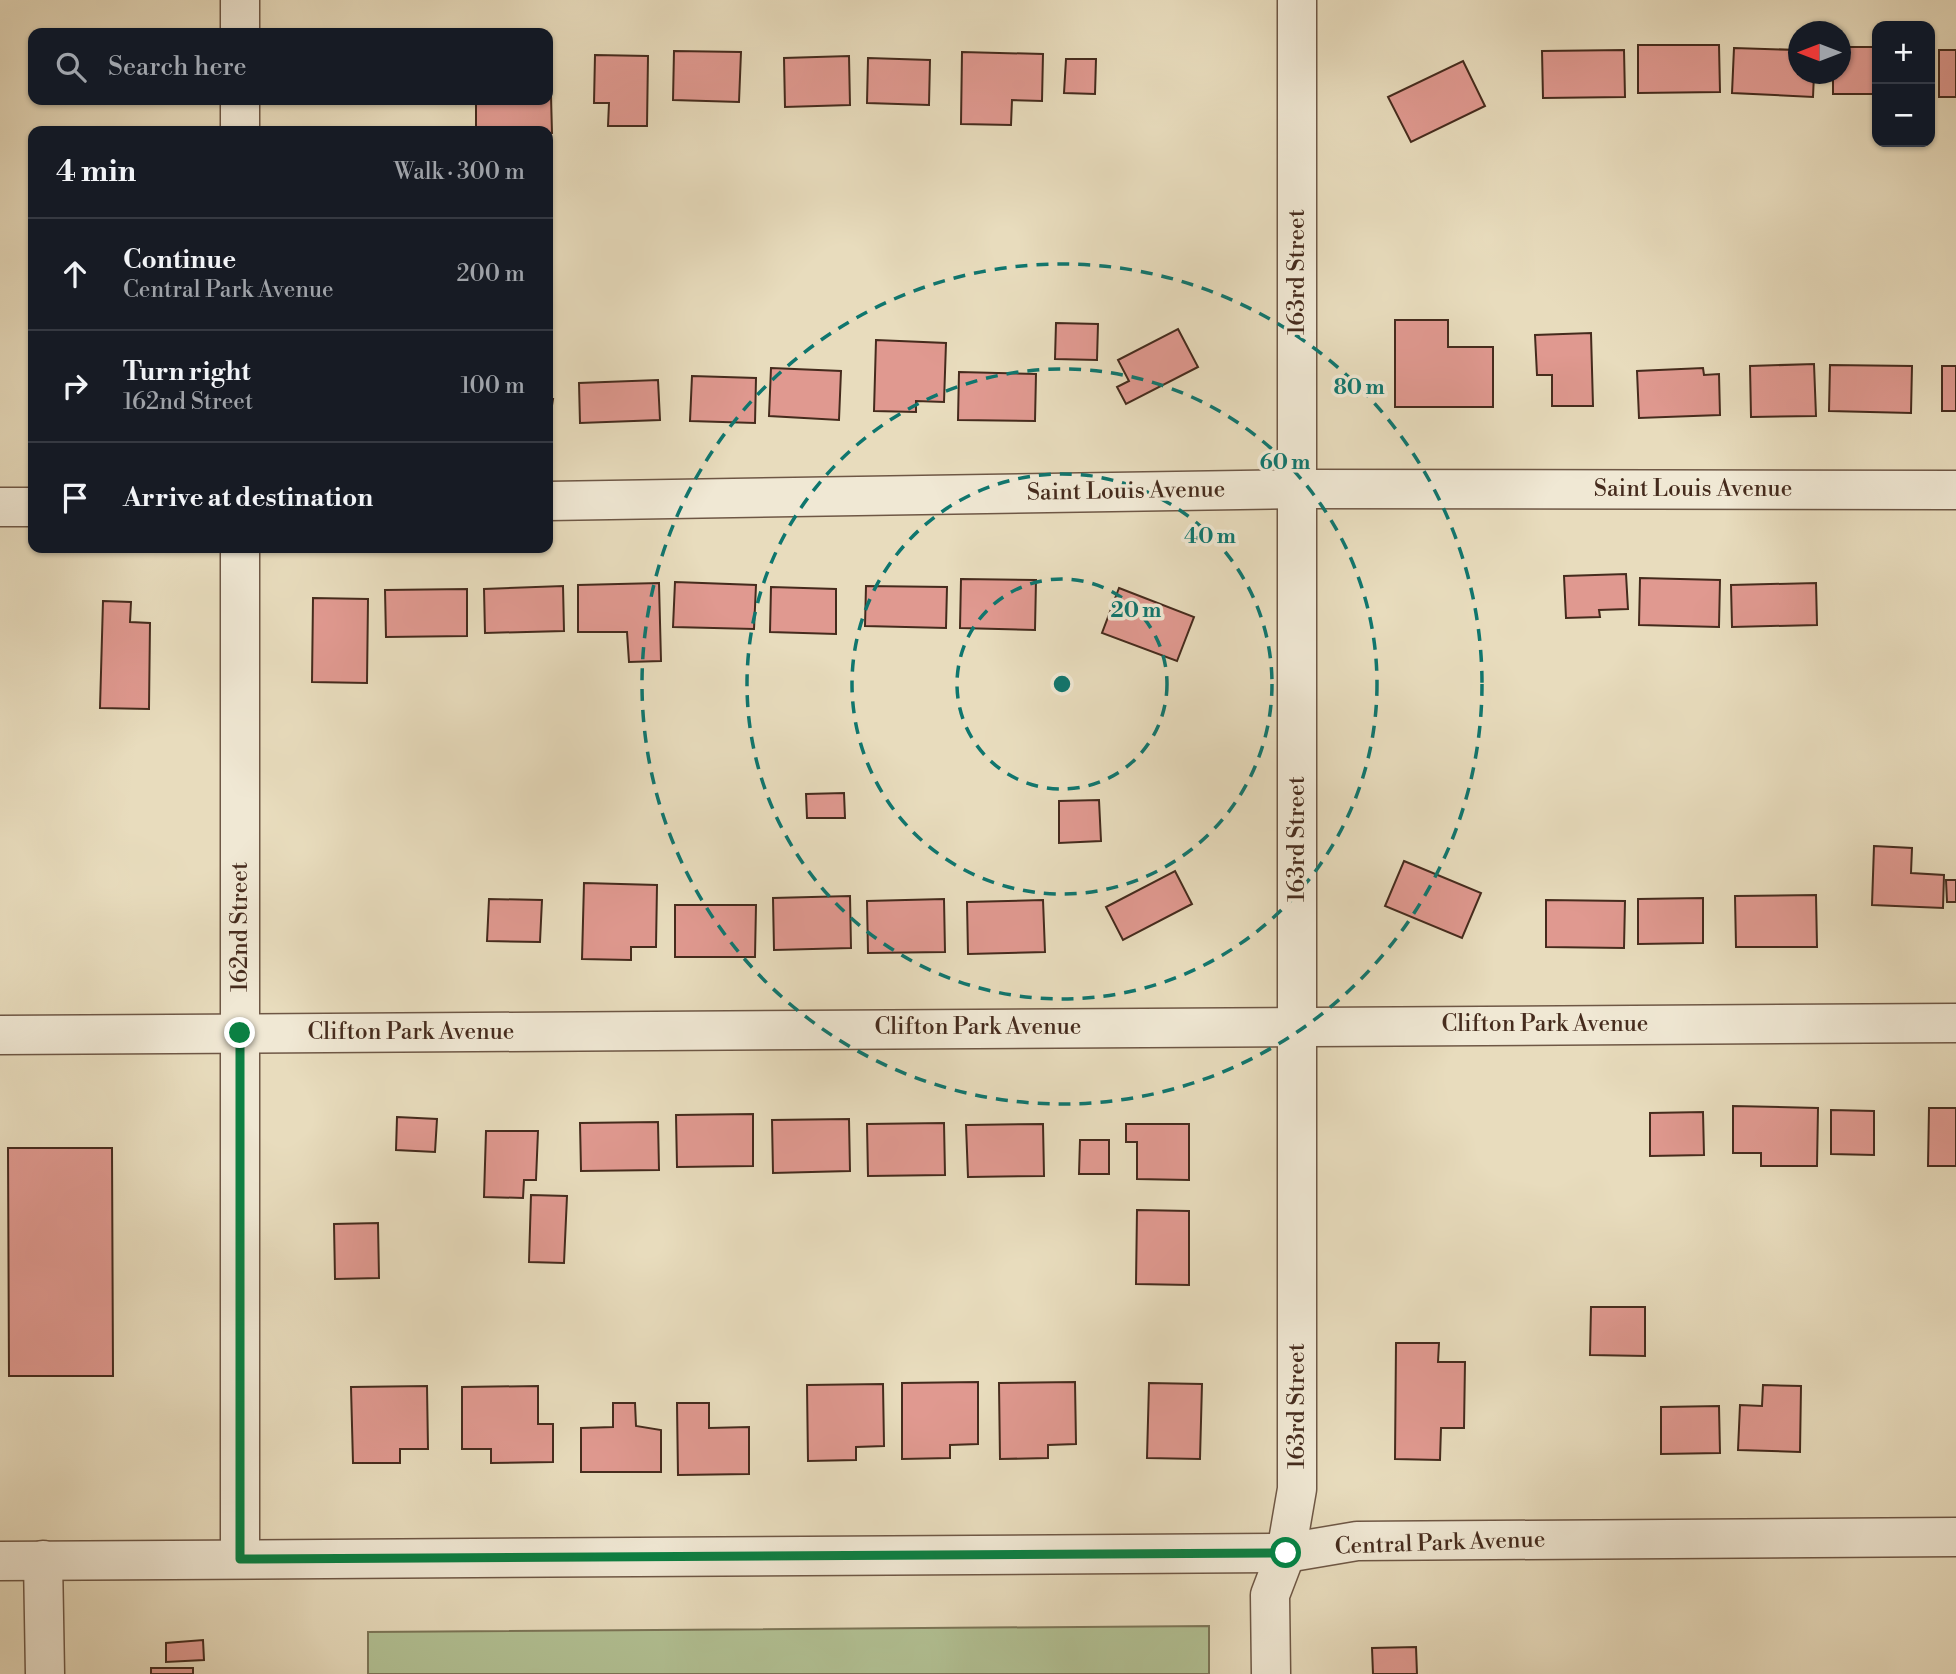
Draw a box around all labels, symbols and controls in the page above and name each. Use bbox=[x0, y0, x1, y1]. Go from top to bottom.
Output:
north arrow bbox=[1788, 21, 1851, 84]
map controls bbox=[1872, 21, 1935, 147]
button: + bbox=[1872, 21, 1935, 84]
search box bbox=[28, 28, 553, 105]
icon: search bbox=[52, 48, 90, 86]
text: Search here bbox=[108, 51, 247, 83]
button: − bbox=[1872, 84, 1935, 147]
text: 4 min bbox=[56, 153, 136, 191]
text: Walk · 300 m bbox=[394, 158, 525, 186]
street label: 163rd Street bbox=[1283, 209, 1311, 335]
text: Continue bbox=[123, 244, 236, 276]
icon: ahead bbox=[56, 255, 94, 293]
text: 200 m bbox=[457, 260, 525, 288]
text: Central Park Avenue bbox=[123, 276, 334, 304]
text: Turn right bbox=[123, 356, 251, 388]
icon: right bbox=[56, 367, 94, 405]
text: 100 m bbox=[460, 372, 525, 400]
text: 80 m bbox=[1333, 375, 1385, 401]
text: 162nd Street bbox=[123, 388, 253, 416]
text: 60 m bbox=[1260, 450, 1310, 476]
street label: Saint Louis Avenue bbox=[1027, 475, 1225, 507]
street label: Saint Louis Avenue bbox=[1594, 475, 1792, 503]
icon: arrive bbox=[56, 479, 94, 517]
text: Arrive at destination bbox=[123, 482, 373, 514]
text: 40 m bbox=[1184, 524, 1236, 550]
text: 20 m bbox=[1111, 598, 1161, 624]
centre of rings bbox=[1050, 672, 1074, 696]
street label: 163rd Street bbox=[1283, 776, 1311, 902]
street label: 162nd Street bbox=[226, 862, 254, 992]
street label: Clifton Park Avenue bbox=[1442, 1010, 1648, 1038]
street label: Clifton Park Avenue bbox=[875, 1013, 1081, 1041]
route end bbox=[224, 1017, 255, 1048]
street label: Clifton Park Avenue bbox=[308, 1018, 514, 1046]
street label: 163rd Street bbox=[1283, 1343, 1311, 1469]
street label: Central Park Avenue bbox=[1334, 1525, 1546, 1561]
route start bbox=[1270, 1537, 1301, 1568]

